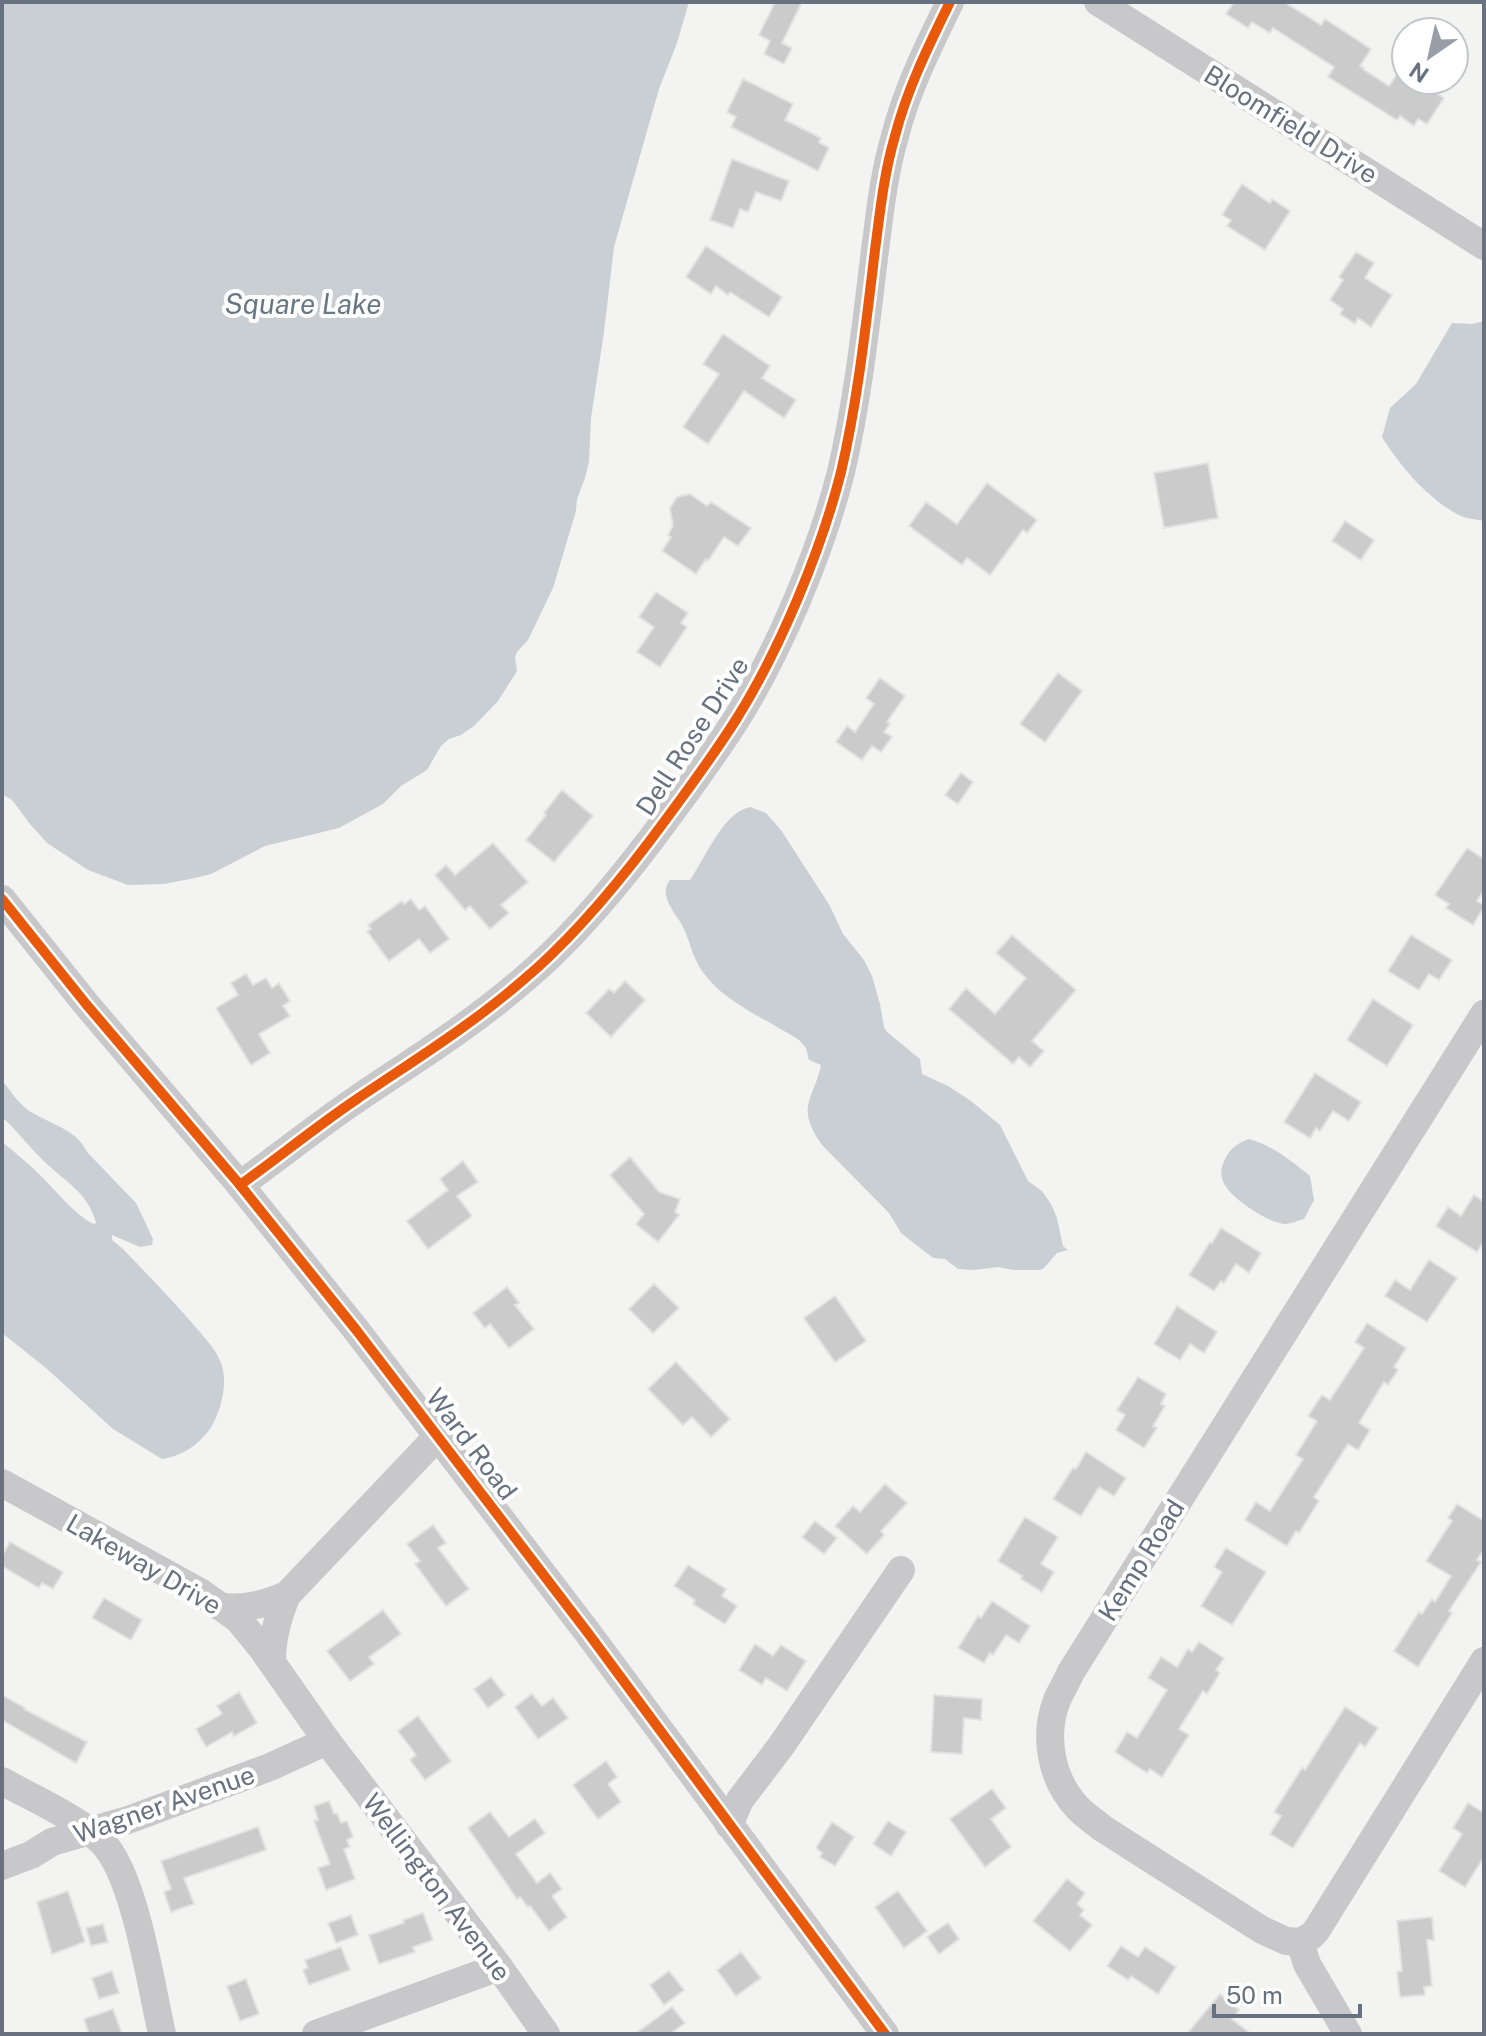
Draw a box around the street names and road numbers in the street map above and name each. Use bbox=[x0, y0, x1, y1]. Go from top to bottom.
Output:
street label: Bloomfield Drive bbox=[1199, 58, 1383, 190]
street label: Dell Rose Drive bbox=[629, 651, 755, 821]
street label: Ward Road bbox=[420, 1382, 524, 1506]
street label: Kemp Road bbox=[1091, 1494, 1191, 1626]
street label: Lakeway Drive bbox=[61, 1507, 227, 1621]
street label: Wagner Avenue bbox=[69, 1758, 259, 1850]
street label: Wellington Avenue bbox=[356, 1787, 518, 1987]

